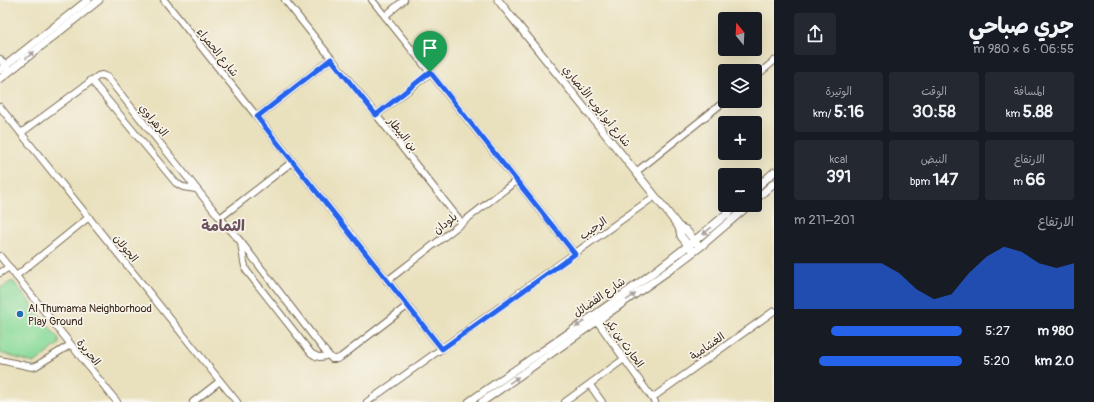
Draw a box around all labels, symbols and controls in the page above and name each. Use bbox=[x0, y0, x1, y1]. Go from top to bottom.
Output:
north arrow bbox=[718, 12, 762, 56]
map controls bbox=[718, 12, 762, 212]
text: جري صباحي bbox=[969, 12, 1074, 40]
button: share bbox=[794, 13, 836, 55]
street label: شارع الحمراء bbox=[192, 25, 241, 81]
pin bbox=[413, 31, 447, 72]
icon: arrive bbox=[419, 37, 441, 59]
text: 06:55 · 6 × 980 m bbox=[973, 41, 1074, 57]
one-way arrow bbox=[25, 50, 36, 59]
street label: شارع أبو أيوب الأنصاري bbox=[558, 62, 634, 151]
button: layers bbox=[718, 64, 762, 108]
text: الوتيرة bbox=[825, 85, 852, 98]
text: الوقت bbox=[921, 85, 947, 98]
text: المسافة bbox=[1014, 85, 1045, 98]
street label: الزهراوي bbox=[135, 101, 171, 141]
text: 5:16 bbox=[834, 101, 864, 122]
text: 30:58 bbox=[912, 101, 956, 122]
text: 5.88 bbox=[1023, 101, 1053, 122]
text: /km bbox=[813, 107, 834, 120]
text: km bbox=[1006, 107, 1023, 120]
street label: بن البيطار bbox=[383, 114, 420, 155]
button: + bbox=[718, 116, 762, 160]
text: kcal bbox=[830, 153, 848, 166]
text: النبض bbox=[921, 153, 947, 166]
text: الارتفاع bbox=[1014, 153, 1045, 166]
text: 391 bbox=[826, 166, 851, 187]
button: − bbox=[718, 168, 762, 212]
text: 147 bbox=[933, 169, 958, 190]
text: 66 bbox=[1026, 169, 1045, 190]
text: bpm bbox=[910, 175, 933, 188]
text: m bbox=[1013, 175, 1026, 188]
street label: بلودان bbox=[431, 210, 460, 238]
text: 201–211 m bbox=[794, 212, 855, 228]
street label: الرحيب bbox=[577, 214, 610, 243]
text: الارتفاع bbox=[1038, 214, 1074, 230]
district label: الثمامة bbox=[201, 217, 245, 236]
one-way arrow bbox=[702, 226, 713, 235]
street label: الجولان bbox=[111, 232, 141, 265]
street label: شارع الفضائل bbox=[571, 275, 629, 322]
one-way arrow bbox=[626, 293, 637, 301]
place label: Al Thumama Neighborhood Play Ground bbox=[28, 302, 152, 328]
marker: Al Thumama Neighborhood Play Ground bbox=[15, 309, 25, 319]
street label: الحارث بن بكر bbox=[601, 316, 647, 371]
one-way arrow bbox=[575, 320, 585, 328]
text: 5:27 bbox=[985, 323, 1010, 339]
text: 980 m bbox=[1037, 323, 1074, 339]
street label: الغشامية bbox=[688, 330, 727, 363]
street label: الحريرة bbox=[74, 336, 103, 368]
text: 5:20 bbox=[983, 353, 1010, 369]
text: 2.0 km bbox=[1035, 353, 1074, 369]
one-way arrow bbox=[508, 376, 519, 384]

